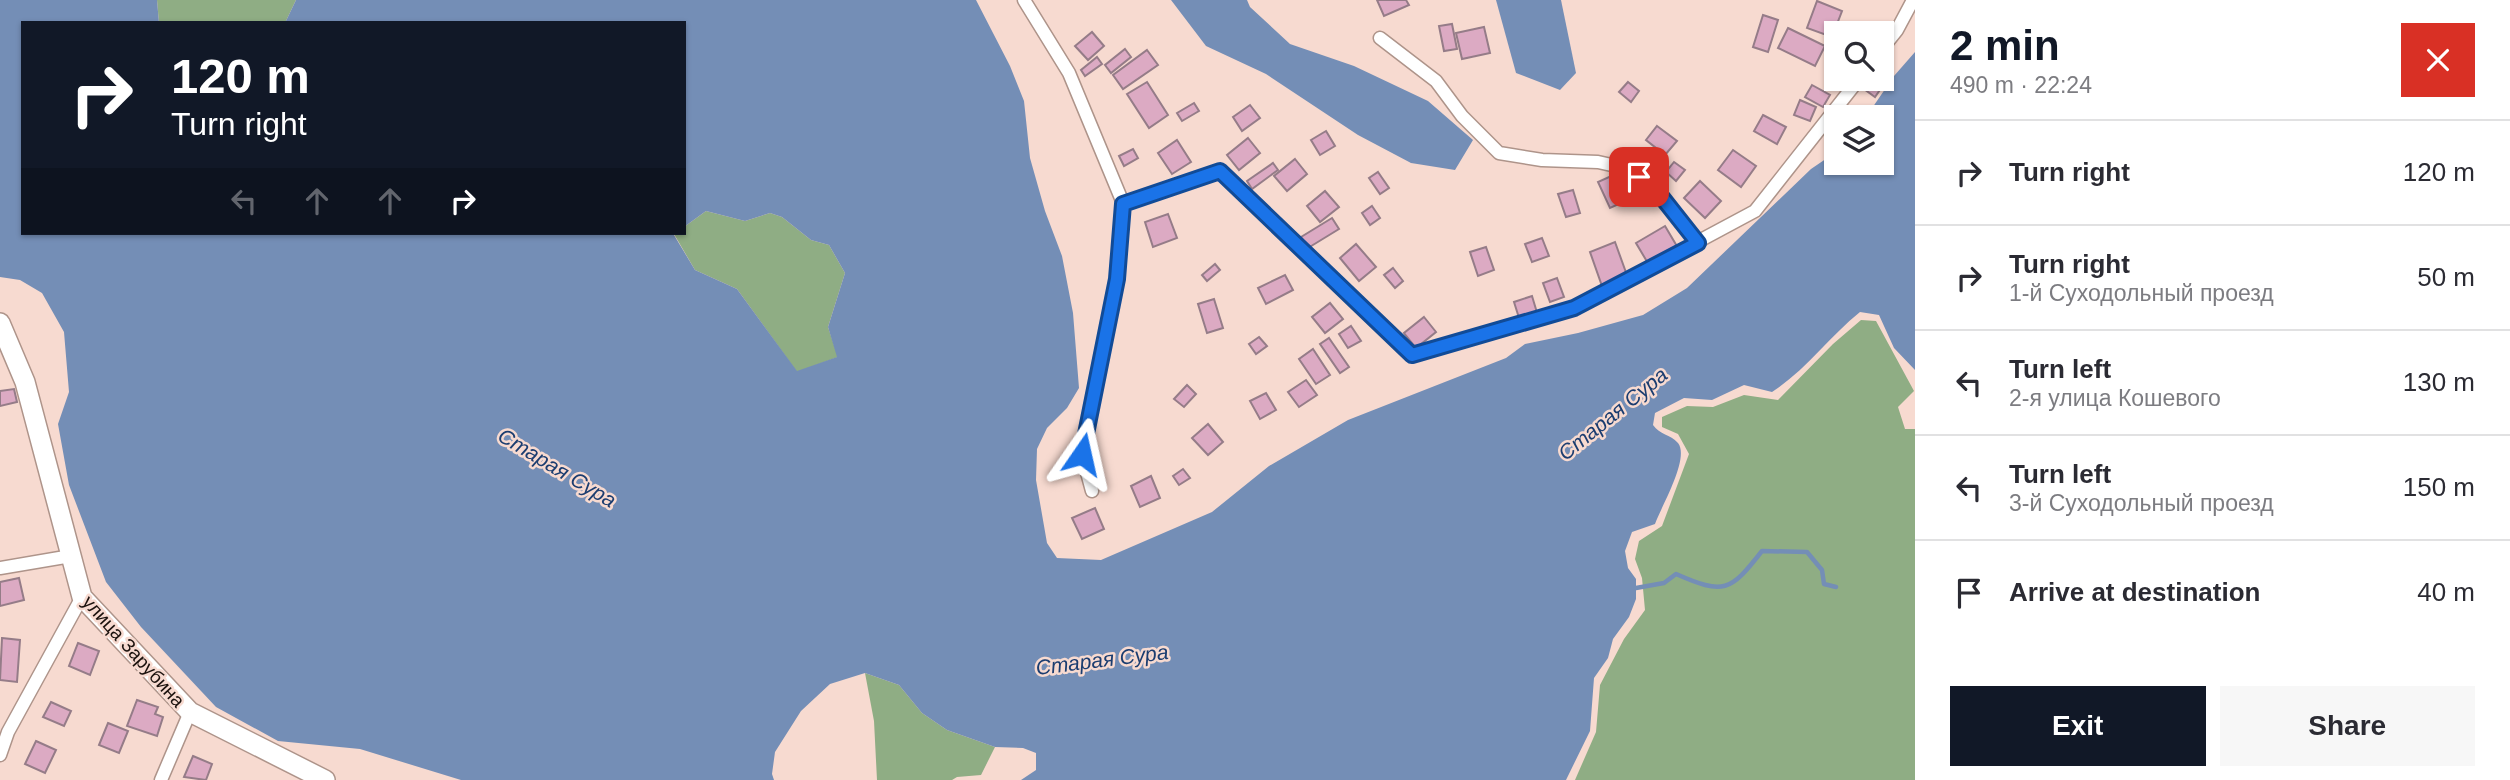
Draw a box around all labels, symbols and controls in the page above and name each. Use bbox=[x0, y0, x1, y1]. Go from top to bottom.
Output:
map controls bbox=[1824, 21, 1894, 175]
button: search bbox=[1824, 21, 1894, 91]
text: 2 min bbox=[1950, 22, 2060, 69]
button: close bbox=[2401, 23, 2475, 97]
icon: right bbox=[56, 49, 147, 140]
text: 120 m bbox=[171, 49, 310, 103]
text: 490 m · 22:24 bbox=[1950, 72, 2092, 98]
button: layers bbox=[1824, 105, 1894, 175]
text: Turn right bbox=[171, 106, 307, 142]
pin bbox=[1609, 147, 1669, 207]
icon: right bbox=[1950, 154, 1988, 192]
text: Turn right bbox=[2009, 157, 2130, 187]
text: 120 m bbox=[2403, 157, 2475, 187]
icon: arrive bbox=[1620, 158, 1658, 196]
icon: left bbox=[225, 182, 263, 220]
icon: ahead bbox=[298, 182, 336, 220]
icon: ahead bbox=[371, 182, 409, 220]
icon: right bbox=[444, 182, 482, 220]
text: Turn right bbox=[2009, 249, 2130, 279]
icon: right bbox=[1950, 259, 1988, 297]
text: 50 m bbox=[2417, 262, 2475, 292]
text: 1-й Суходольный проезд bbox=[2009, 280, 2274, 306]
text: Turn left bbox=[2009, 354, 2111, 384]
water label: Старая Сура bbox=[1554, 363, 1672, 464]
icon: left bbox=[1950, 364, 1988, 402]
text: 130 m bbox=[2403, 367, 2475, 397]
text: 2-я улица Кошевого bbox=[2009, 385, 2221, 411]
position arrow bbox=[1045, 417, 1119, 491]
water label: Старая Сура bbox=[494, 423, 620, 512]
text: Turn left bbox=[2009, 459, 2111, 489]
icon: left bbox=[1950, 469, 1988, 507]
text: 150 m bbox=[2403, 472, 2475, 502]
text: 3-й Суходольный проезд bbox=[2009, 490, 2274, 516]
icon: arrive bbox=[1950, 574, 1988, 612]
text: Arrive at destination bbox=[2009, 577, 2260, 607]
text: 40 m bbox=[2417, 577, 2475, 607]
street label: улица Зарубина bbox=[78, 591, 189, 712]
water label: Старая Сура bbox=[1034, 640, 1169, 679]
button: Exit bbox=[1950, 686, 2206, 766]
button: Share bbox=[2220, 686, 2475, 766]

